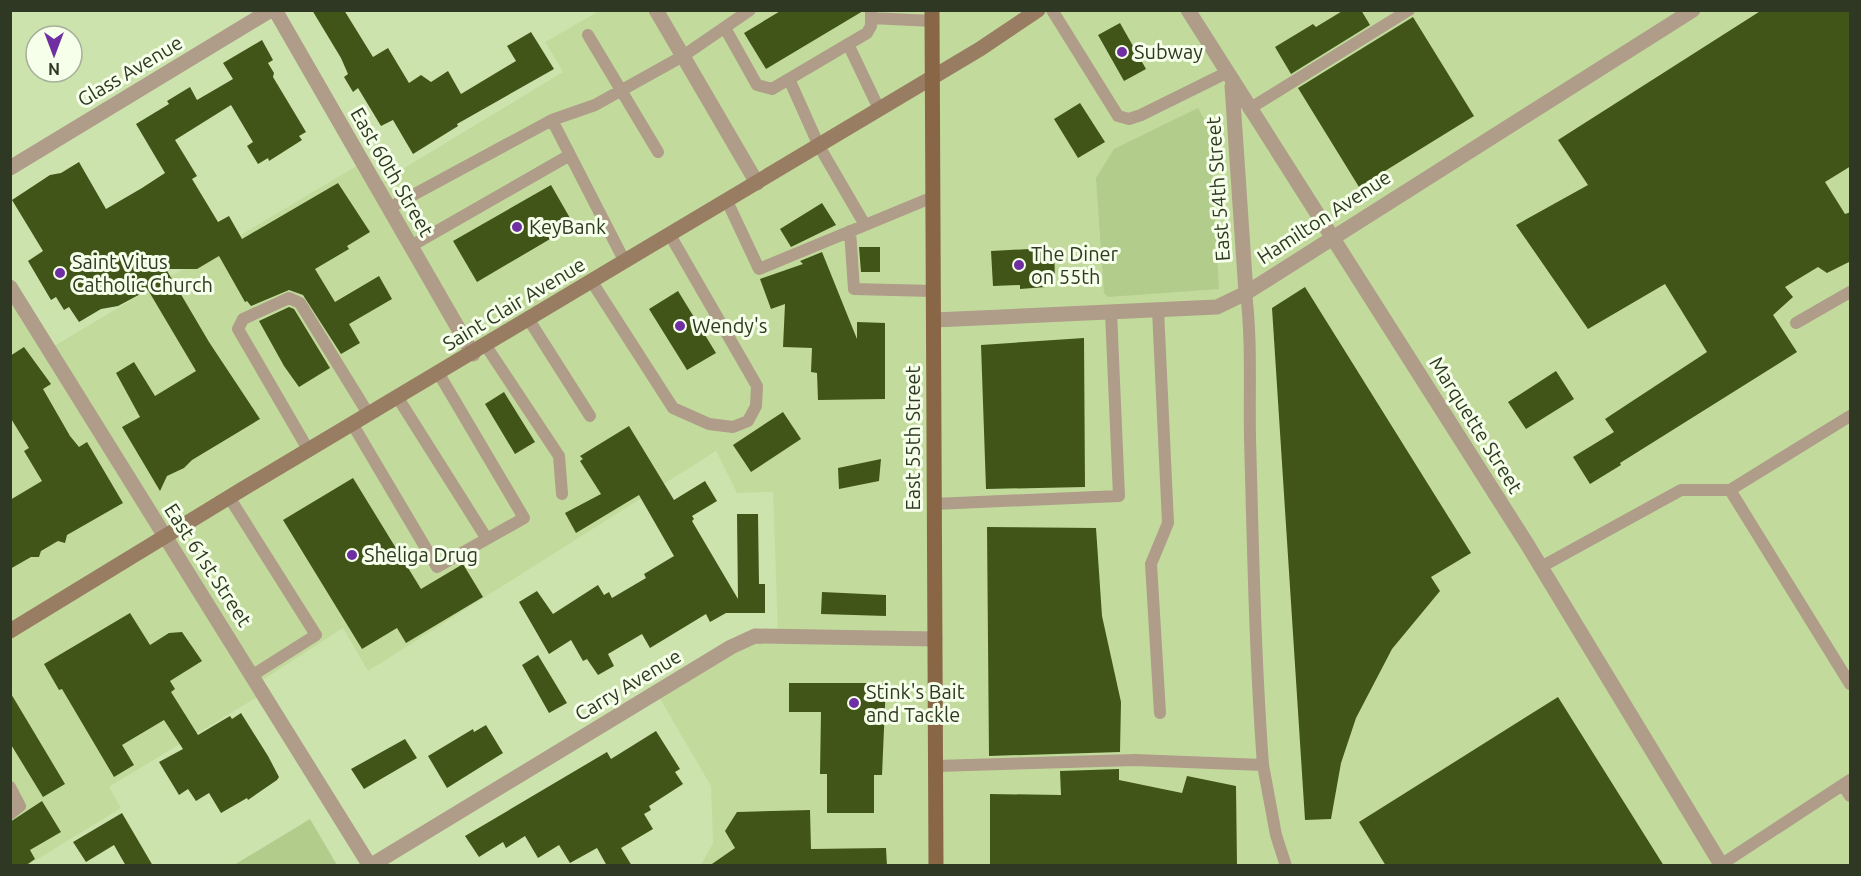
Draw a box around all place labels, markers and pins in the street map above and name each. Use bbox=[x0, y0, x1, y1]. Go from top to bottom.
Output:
place label: Subway bbox=[1134, 40, 1203, 63]
marker: Subway bbox=[1115, 45, 1129, 59]
place label: KeyBank bbox=[529, 215, 606, 238]
marker: KeyBank bbox=[510, 220, 524, 234]
place label: The Diner on 55th bbox=[1031, 242, 1119, 288]
place label: Saint Vitus Catholic Church bbox=[72, 250, 213, 296]
marker: The Diner on 55th bbox=[1012, 258, 1026, 272]
marker: Saint Vitus Catholic Church bbox=[53, 266, 67, 280]
place label: Wendy's bbox=[692, 314, 768, 337]
marker: Wendy's bbox=[673, 319, 687, 333]
place label: Sheliga Drug bbox=[364, 543, 478, 566]
marker: Sheliga Drug bbox=[345, 548, 359, 562]
place label: Stink's Bait and Tackle bbox=[866, 680, 965, 726]
marker: Stink's Bait and Tackle bbox=[847, 696, 861, 710]

